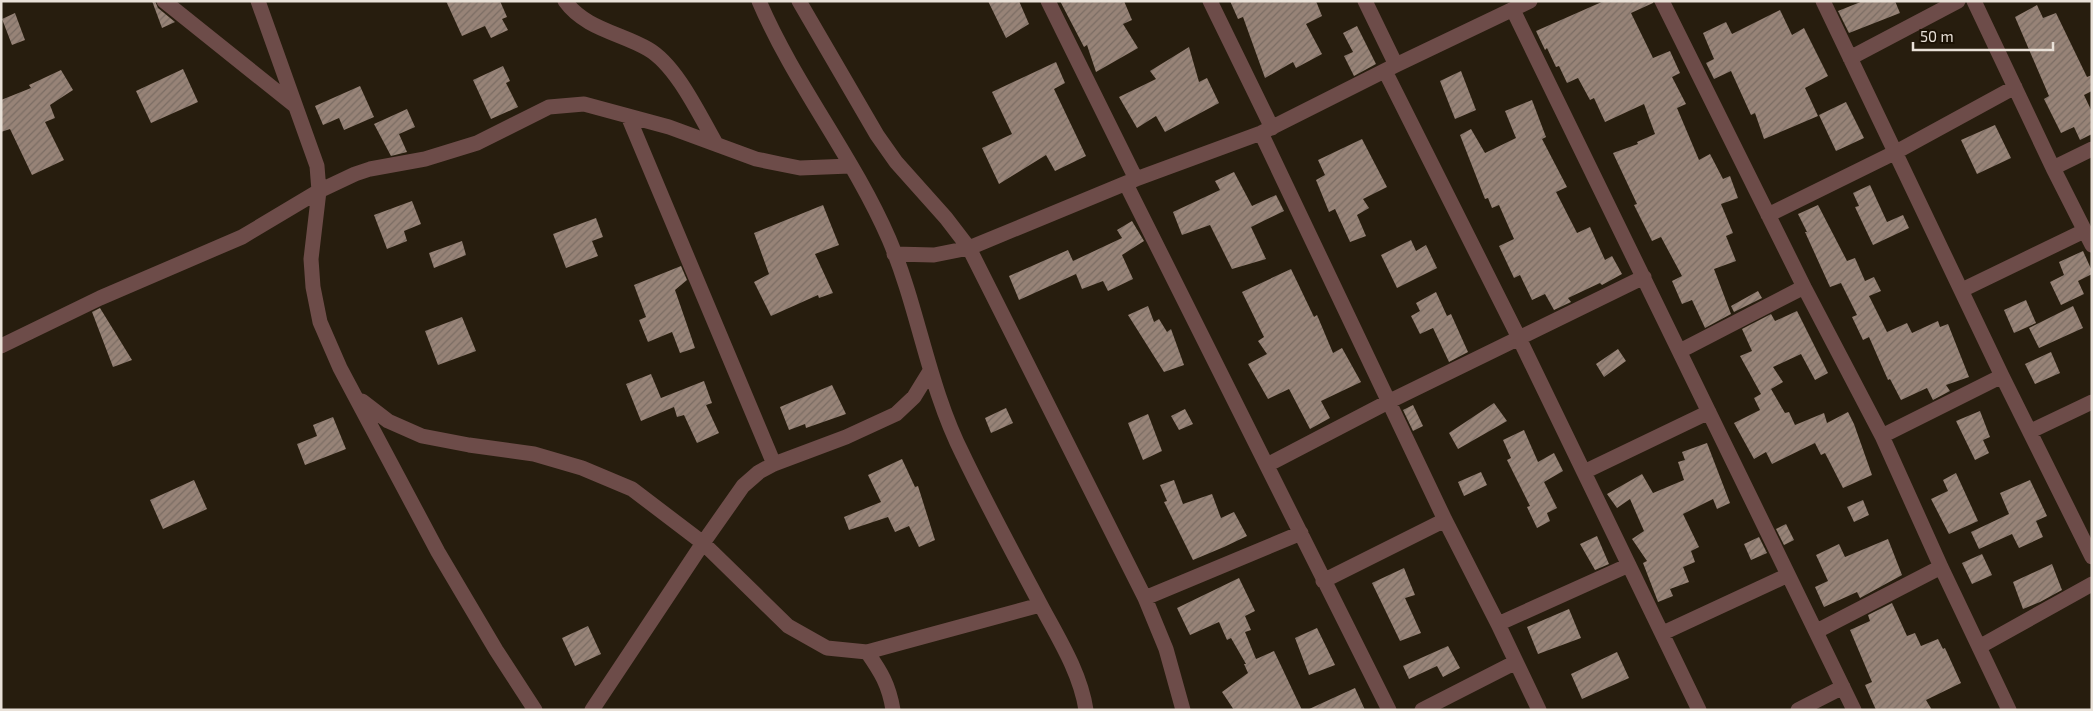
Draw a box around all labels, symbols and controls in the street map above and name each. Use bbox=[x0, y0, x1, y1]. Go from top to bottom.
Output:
scale bar bbox=[1913, 20, 2053, 52]
text: 50 m bbox=[1920, 27, 1954, 45]

